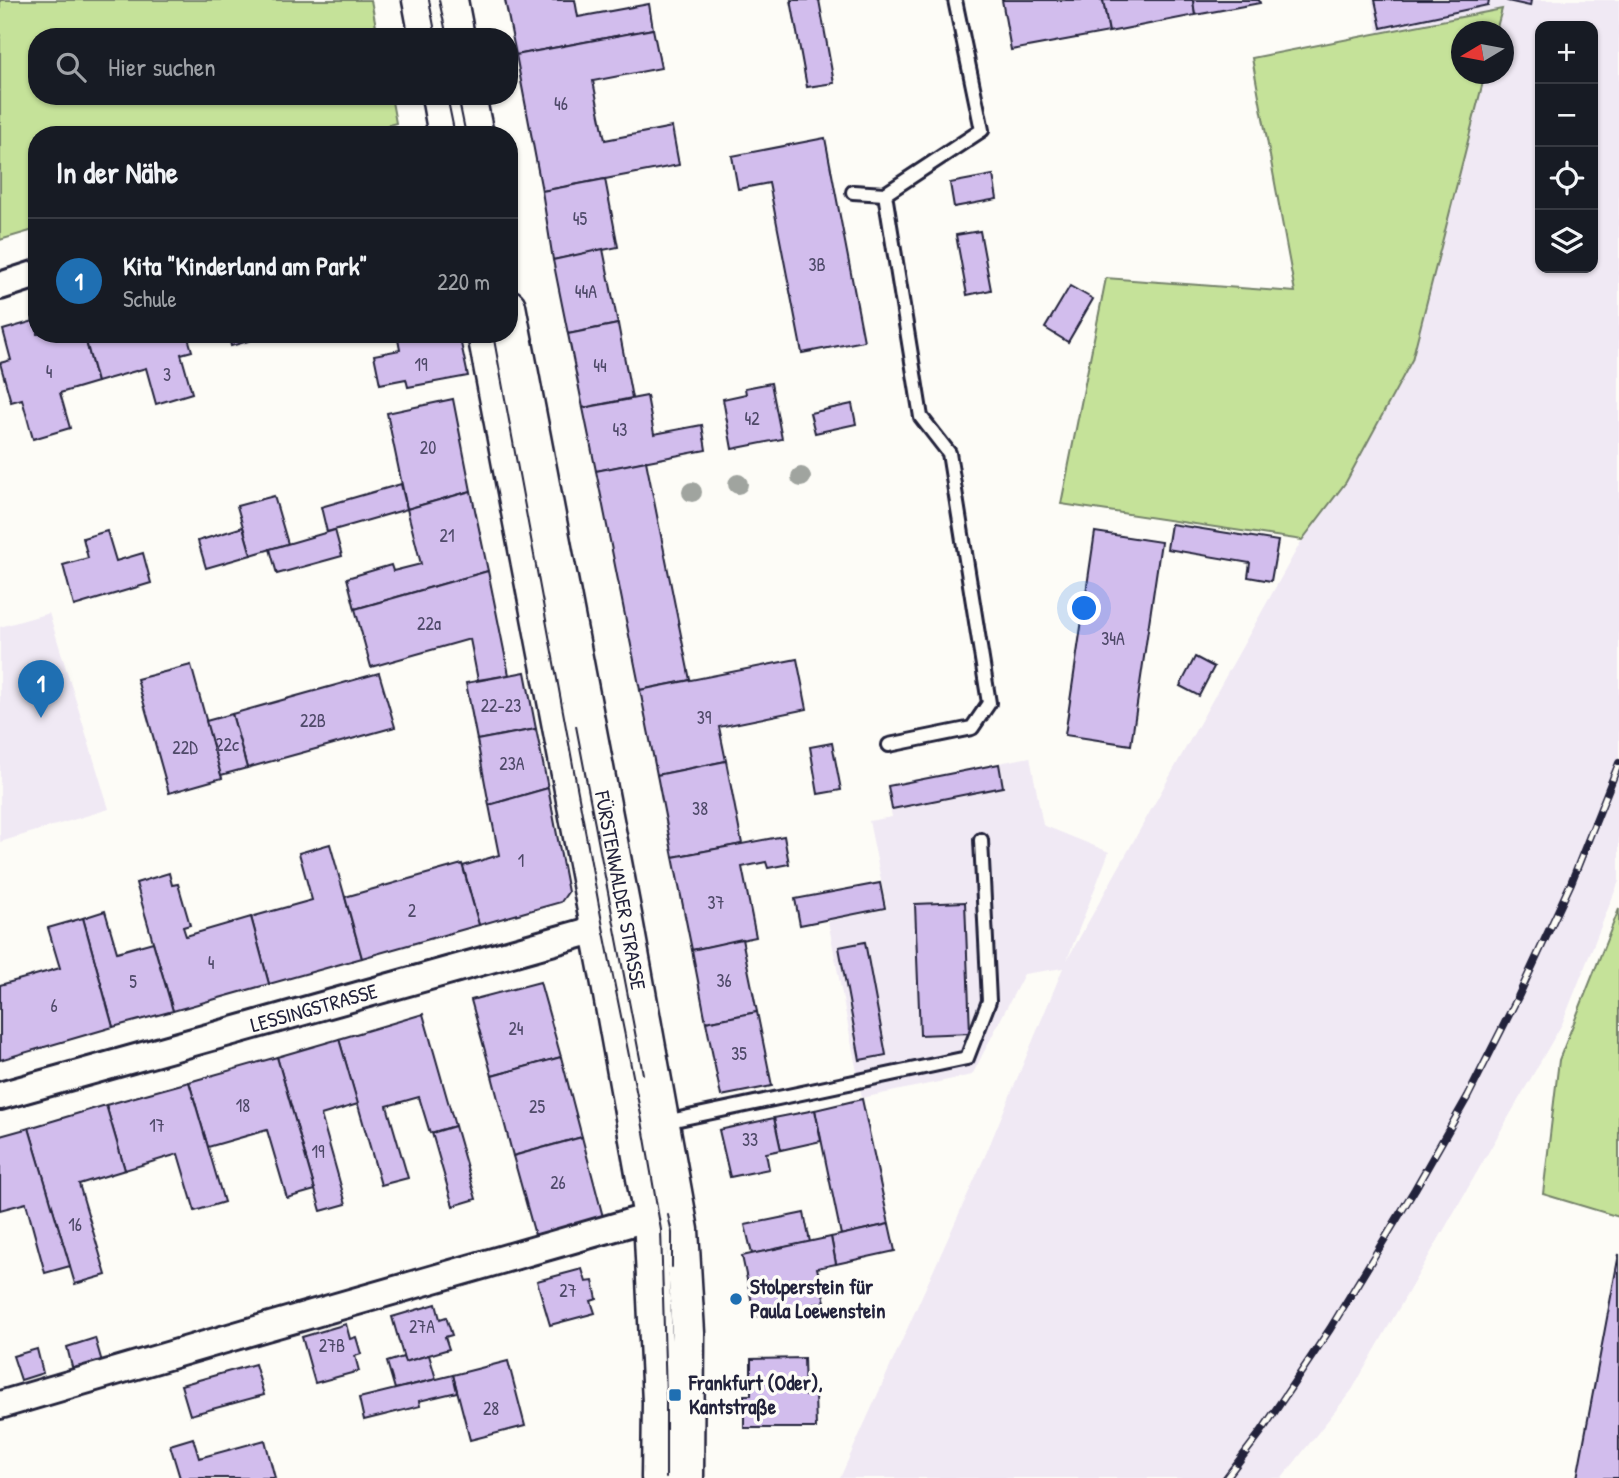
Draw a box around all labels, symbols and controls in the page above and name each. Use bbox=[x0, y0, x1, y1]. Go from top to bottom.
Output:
north arrow bbox=[1451, 21, 1514, 84]
map controls bbox=[1535, 21, 1598, 273]
button: + bbox=[1535, 21, 1598, 84]
search box bbox=[28, 28, 518, 105]
icon: search bbox=[52, 48, 90, 86]
text: Hier suchen bbox=[108, 49, 216, 84]
button: − bbox=[1535, 84, 1598, 147]
house number: 46 bbox=[554, 91, 568, 116]
button: locate bbox=[1535, 147, 1598, 210]
text: In der Nähe bbox=[56, 152, 178, 192]
house number: 45 bbox=[573, 206, 588, 231]
button: layers bbox=[1535, 210, 1598, 273]
text: Kita "Kinderland am Park" bbox=[123, 248, 367, 283]
house number: 3B bbox=[808, 252, 826, 277]
text: 1 bbox=[75, 266, 83, 297]
text: 220 m bbox=[437, 266, 490, 297]
house number: 44A bbox=[575, 279, 597, 304]
text: Schule bbox=[123, 283, 177, 314]
house number: 19 bbox=[414, 352, 428, 377]
house number: 44 bbox=[593, 353, 607, 378]
house number: 4 bbox=[46, 359, 53, 384]
house number: 3 bbox=[163, 362, 171, 387]
house number: 42 bbox=[744, 406, 760, 431]
house number: 43 bbox=[613, 417, 627, 442]
house number: 20 bbox=[420, 435, 436, 460]
house number: 21 bbox=[440, 523, 454, 548]
your location bbox=[1067, 591, 1101, 625]
house number: 22a bbox=[417, 611, 441, 636]
house number: 34A bbox=[1101, 626, 1125, 651]
pin: 1 bbox=[18, 660, 64, 718]
house number: 22-23 bbox=[481, 693, 521, 718]
house number: 39 bbox=[697, 705, 712, 730]
house number: 22B bbox=[300, 708, 326, 733]
house number: 22c bbox=[215, 732, 239, 757]
house number: 22D bbox=[172, 735, 198, 760]
house number: 23A bbox=[499, 751, 525, 776]
street label: FÜRSTENWALDER STRASSE bbox=[588, 788, 653, 992]
house number: 38 bbox=[692, 796, 708, 821]
house number: 1 bbox=[518, 848, 524, 873]
house number: 37 bbox=[708, 890, 725, 915]
house number: 2 bbox=[408, 898, 417, 923]
house number: 4 bbox=[208, 950, 215, 975]
house number: 36 bbox=[716, 968, 732, 993]
house number: 5 bbox=[129, 969, 137, 994]
street label: LESSINGSTRASSE bbox=[247, 976, 381, 1039]
house number: 6 bbox=[50, 993, 58, 1018]
house number: 24 bbox=[508, 1016, 524, 1041]
house number: 35 bbox=[731, 1041, 747, 1066]
house number: 18 bbox=[236, 1093, 250, 1118]
house number: 25 bbox=[529, 1094, 545, 1119]
house number: 17 bbox=[149, 1113, 165, 1138]
house number: 33 bbox=[742, 1127, 758, 1152]
house number: 19 bbox=[311, 1139, 325, 1164]
house number: 26 bbox=[550, 1170, 566, 1195]
house number: 16 bbox=[68, 1212, 82, 1237]
place label: Stolperstein für Paula Loewenstein bbox=[750, 1272, 885, 1325]
house number: 27 bbox=[559, 1278, 577, 1303]
marker: Stolperstein für Paula Loewenstein bbox=[728, 1291, 744, 1307]
house number: 27A bbox=[409, 1314, 435, 1339]
house number: 27B bbox=[319, 1333, 345, 1358]
place label: Frankfurt (Oder), Kantstraße bbox=[688, 1368, 823, 1422]
marker: Frankfurt (Oder), Kantstraße bbox=[667, 1387, 683, 1403]
house number: 28 bbox=[483, 1396, 499, 1421]

